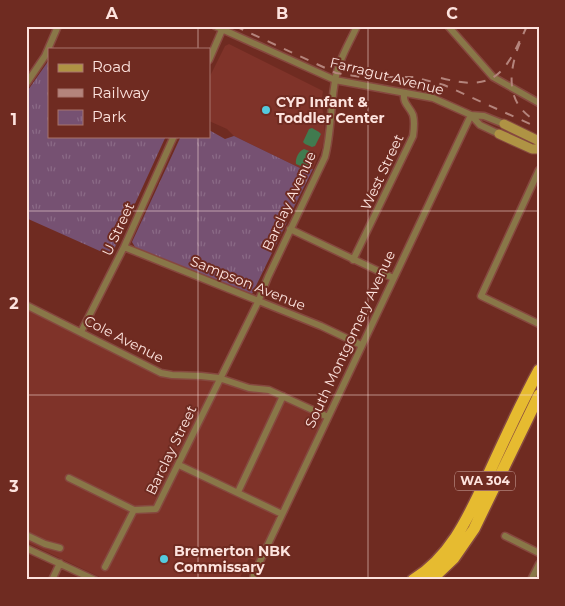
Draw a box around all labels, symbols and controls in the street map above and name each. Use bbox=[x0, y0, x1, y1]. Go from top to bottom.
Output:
text: A bbox=[105, 4, 119, 23]
text: B bbox=[276, 4, 288, 23]
text: C bbox=[446, 4, 458, 23]
legend bbox=[48, 48, 210, 138]
street label: Farragut Avenue bbox=[328, 53, 446, 99]
text: Road bbox=[92, 57, 131, 76]
text: Railway bbox=[92, 83, 150, 102]
place label: CYP Infant & Toddler Center bbox=[276, 93, 385, 127]
marker: CYP Infant & Toddler Center bbox=[260, 104, 272, 116]
text: Park bbox=[92, 107, 126, 126]
text: 1 bbox=[11, 110, 17, 129]
street label: West Street bbox=[357, 131, 408, 213]
street label: Barclay Avenue bbox=[258, 148, 320, 254]
street label: U Street bbox=[98, 199, 138, 259]
street label: South Montgomery Avenue bbox=[301, 247, 399, 431]
street label: Sampson Avenue bbox=[188, 252, 308, 314]
text: 2 bbox=[9, 294, 19, 313]
street label: Cole Avenue bbox=[81, 311, 167, 367]
street label: Barclay Street bbox=[142, 402, 201, 498]
road number: WA 304 bbox=[455, 472, 515, 491]
text: 3 bbox=[8, 477, 19, 496]
place label: Bremerton NBK Commissary bbox=[174, 542, 291, 576]
marker: Bremerton NBK Commissary bbox=[158, 553, 170, 565]

